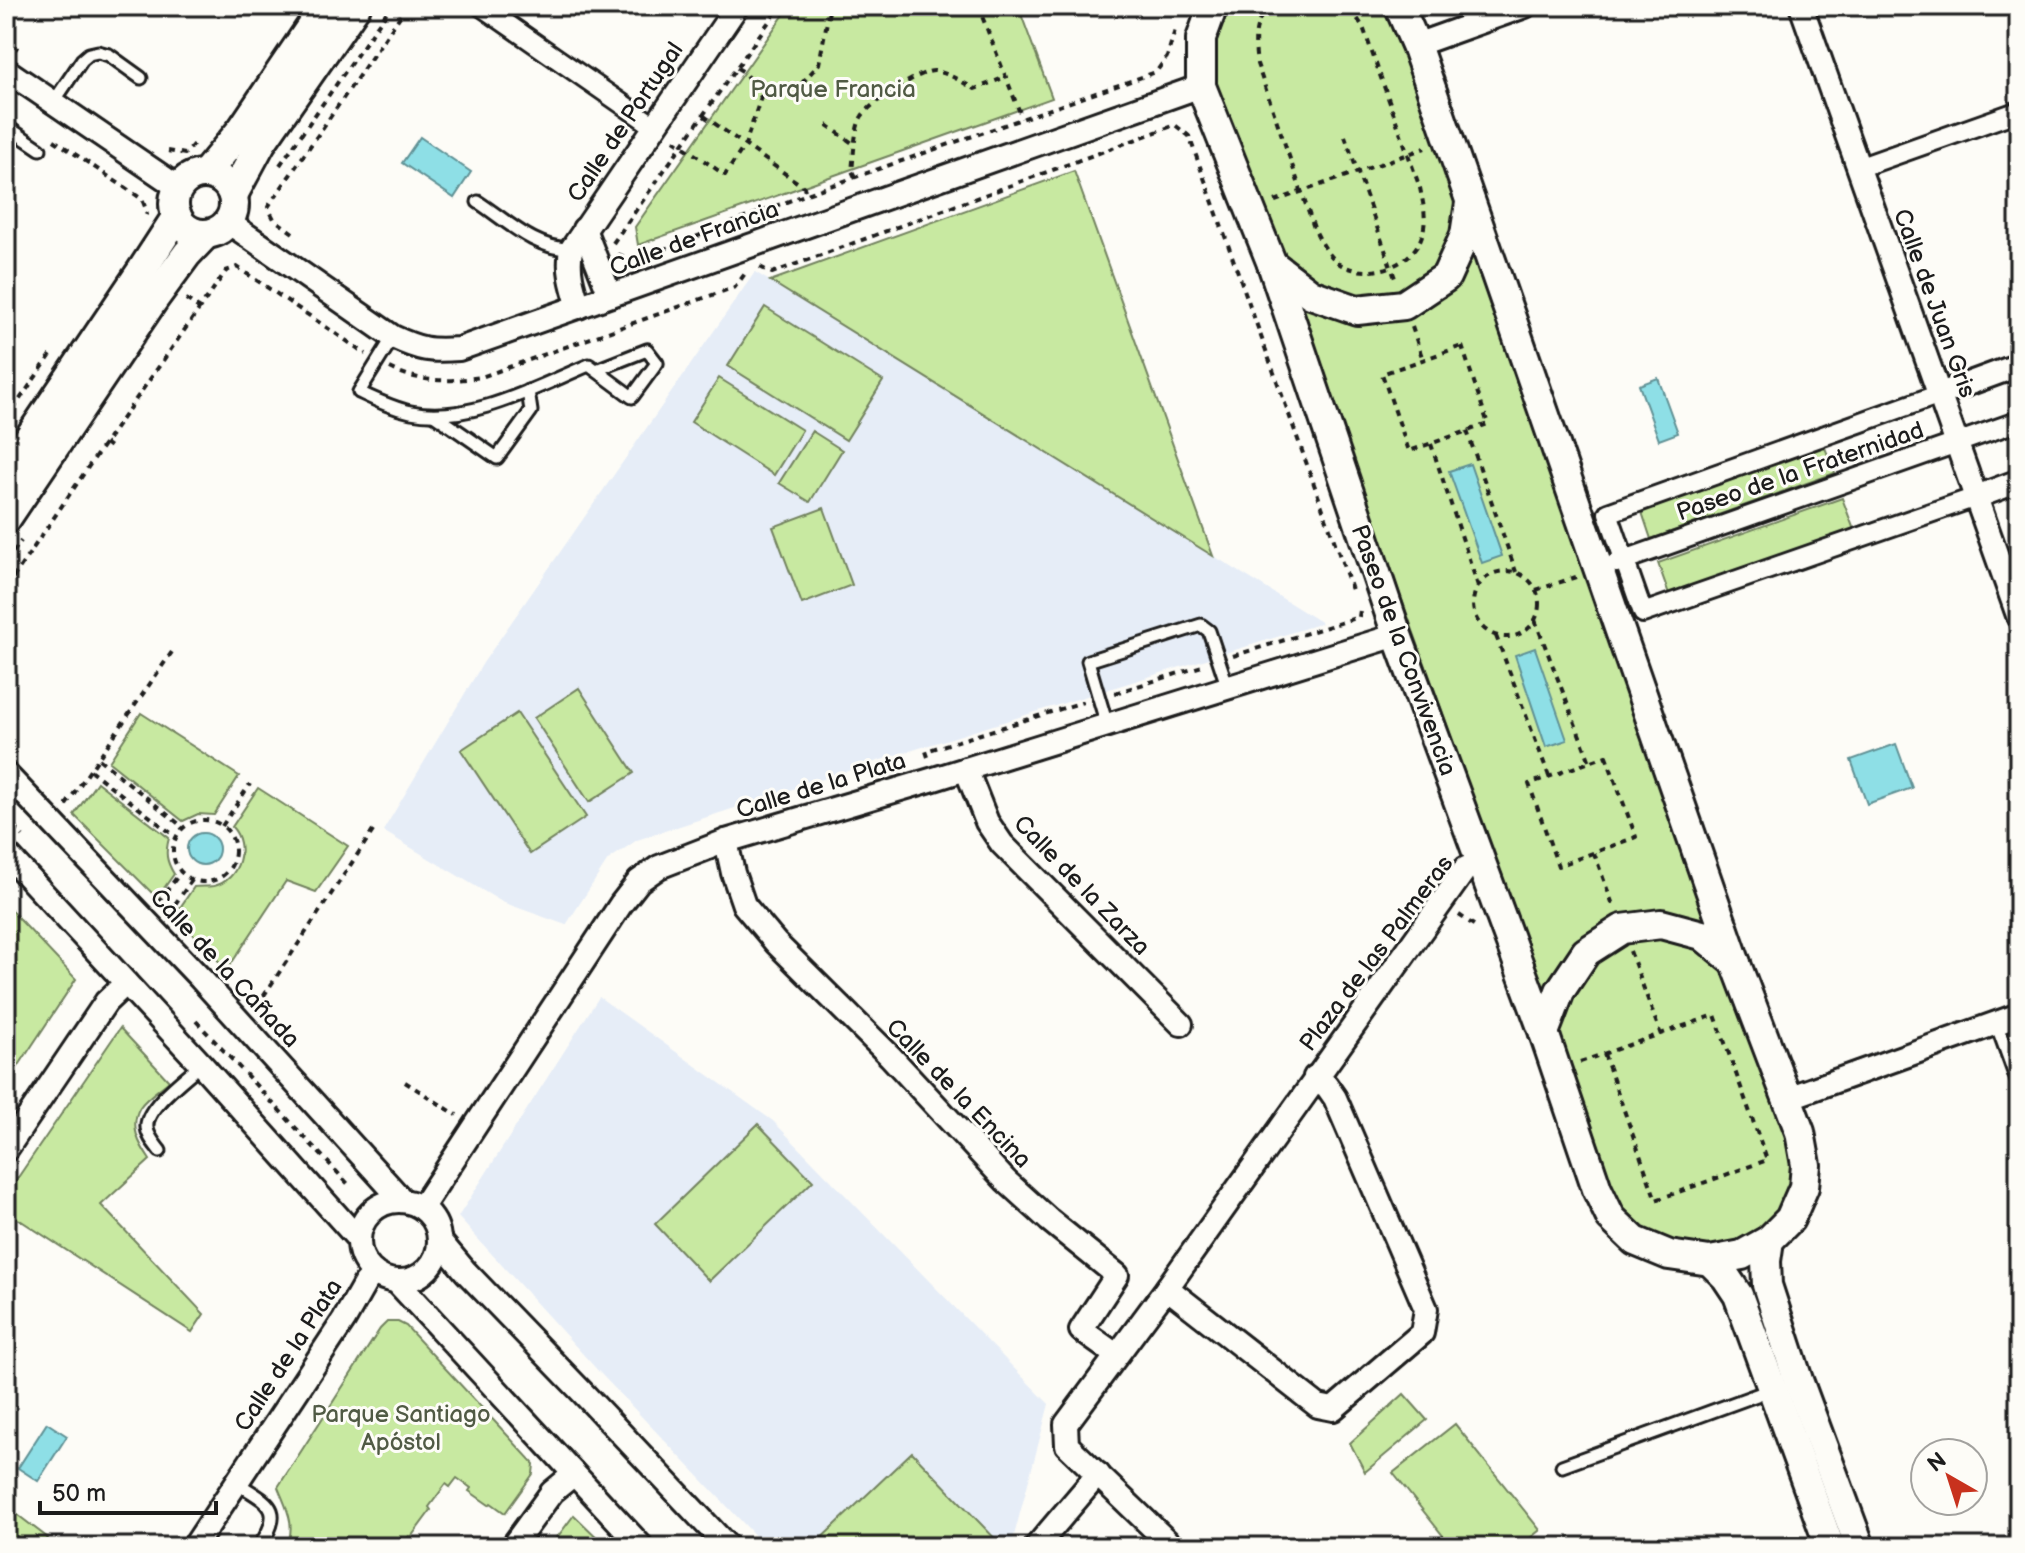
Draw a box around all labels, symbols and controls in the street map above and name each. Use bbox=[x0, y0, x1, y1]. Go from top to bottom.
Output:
street label: Calle de Portugal bbox=[561, 37, 690, 208]
park label: Parque Francia bbox=[750, 75, 916, 104]
street label: Calle de Francia bbox=[606, 194, 783, 283]
street label: Calle de Juan Gris bbox=[1887, 205, 1982, 402]
street label: Paseo de la Fraternidad bbox=[1673, 416, 1928, 527]
street label: Paseo de la Convivencia bbox=[1345, 521, 1463, 780]
street label: Calle de la Plata bbox=[733, 746, 909, 825]
street label: Calle de la Zarza bbox=[1007, 809, 1156, 962]
street label: Plaza de las Palmeras bbox=[1293, 850, 1460, 1057]
street label: Calle de la Cañada bbox=[144, 883, 306, 1054]
street label: Calle de la Encina bbox=[880, 1013, 1037, 1174]
street label: Calle de la Plata bbox=[228, 1274, 348, 1437]
park label: Parque Santiago Apóstol bbox=[311, 1400, 491, 1457]
north arrow bbox=[1909, 1437, 1989, 1517]
text: N bbox=[1922, 1447, 1952, 1478]
scale bar bbox=[40, 1465, 216, 1515]
text: 50 m bbox=[52, 1479, 106, 1508]

